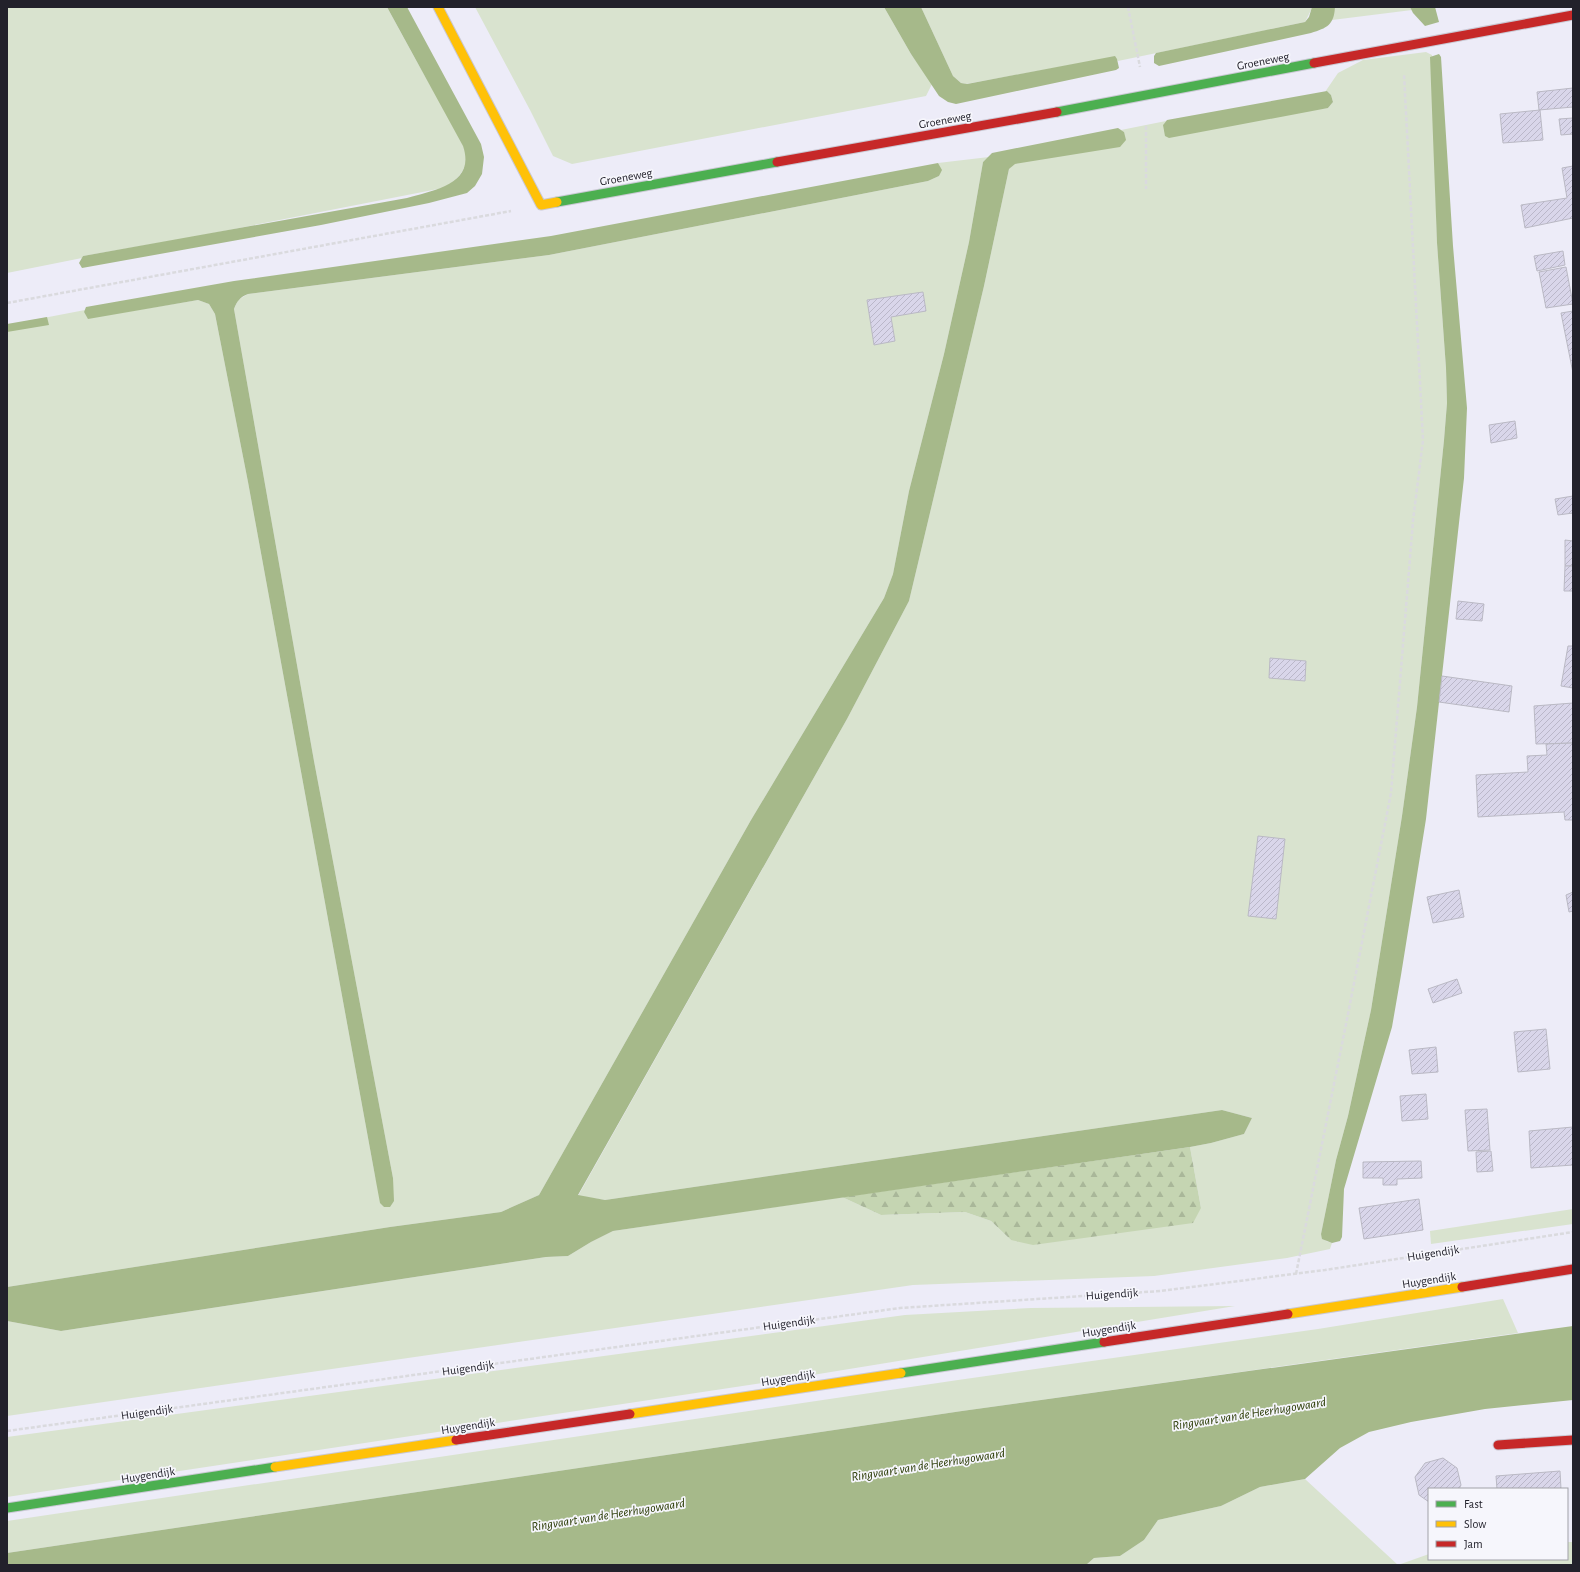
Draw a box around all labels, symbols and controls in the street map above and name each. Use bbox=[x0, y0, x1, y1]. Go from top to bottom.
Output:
street label: Groeneweg bbox=[1236, 50, 1290, 72]
street label: Groeneweg bbox=[918, 109, 972, 131]
street label: Groeneweg bbox=[599, 166, 653, 188]
street label: Huigendijk bbox=[1406, 1243, 1461, 1264]
street label: Huygendijk bbox=[1401, 1270, 1457, 1291]
street label: Huigendijk bbox=[1085, 1286, 1139, 1303]
street label: Huigendijk bbox=[762, 1313, 816, 1334]
street label: Huygendijk bbox=[1081, 1319, 1137, 1340]
street label: Huigendijk bbox=[441, 1358, 495, 1379]
street label: Huygendijk bbox=[760, 1368, 816, 1389]
water label: Ringvaart van de Heerhugowaard bbox=[1172, 1396, 1327, 1433]
street label: Huigendijk bbox=[120, 1402, 174, 1423]
street label: Huygendijk bbox=[440, 1416, 496, 1437]
water label: Ringvaart van de Heerhugowaard bbox=[851, 1447, 1006, 1484]
street label: Huygendijk bbox=[120, 1465, 176, 1486]
legend bbox=[1428, 1488, 1568, 1560]
water label: Ringvaart van de Heerhugowaard bbox=[531, 1497, 686, 1534]
text: Fast bbox=[1464, 1498, 1483, 1510]
text: Slow bbox=[1464, 1518, 1486, 1530]
text: Jam bbox=[1464, 1538, 1483, 1550]

